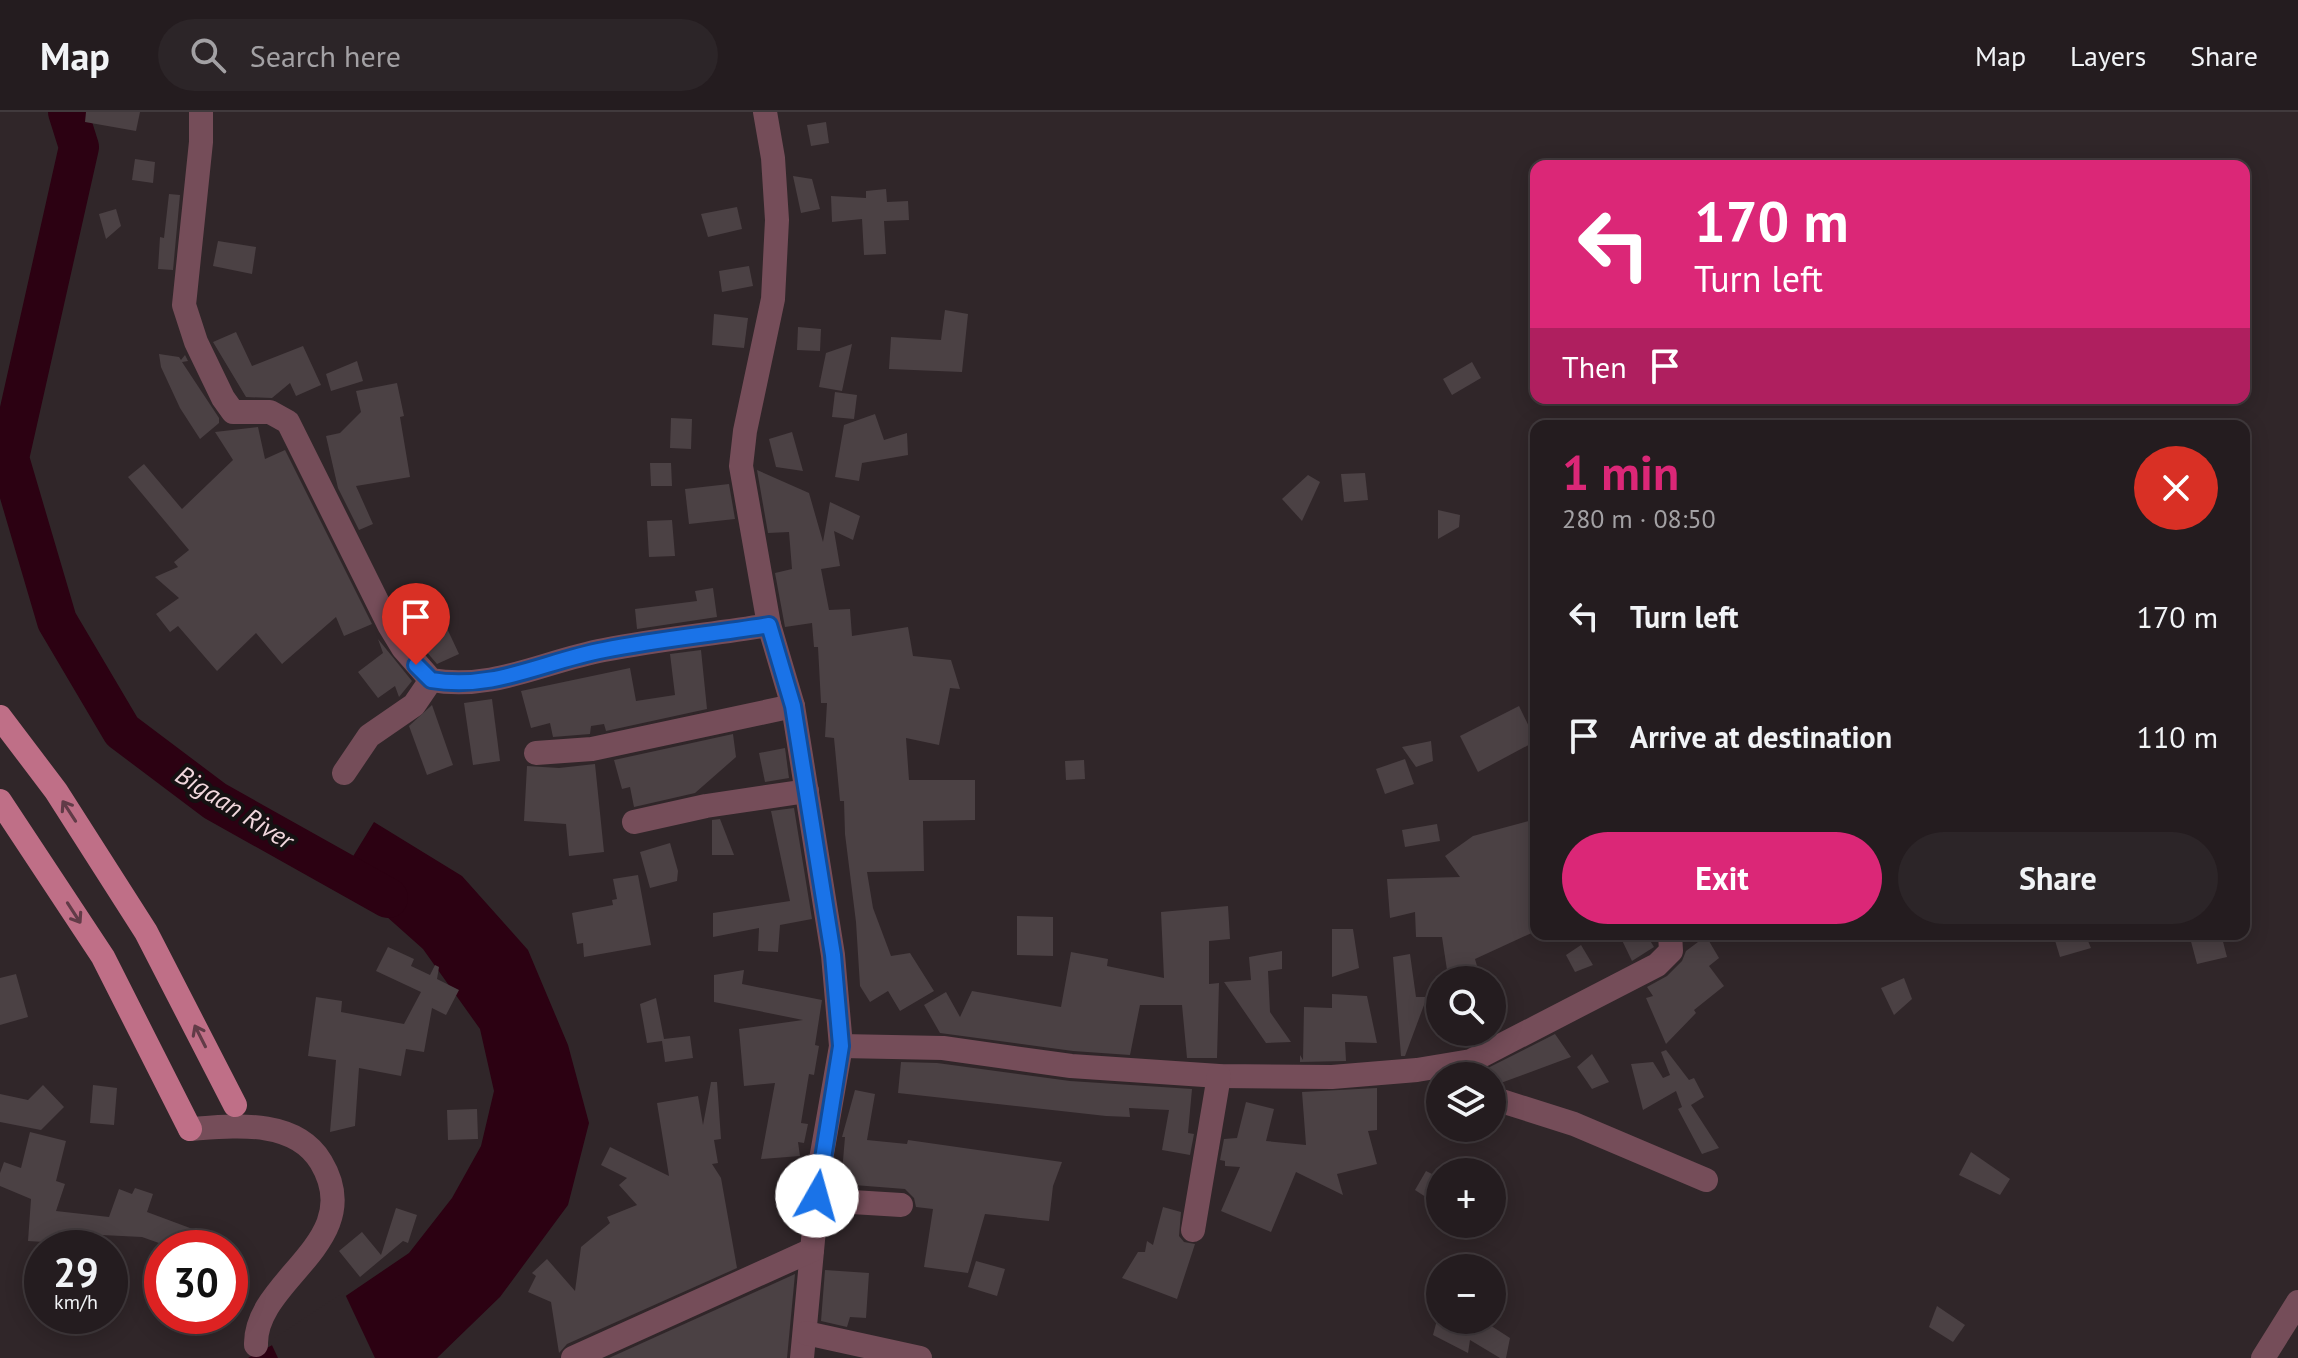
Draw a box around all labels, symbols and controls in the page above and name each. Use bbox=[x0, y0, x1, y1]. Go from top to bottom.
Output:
search box bbox=[158, 19, 718, 91]
text: Map bbox=[40, 31, 110, 80]
icon: search bbox=[186, 33, 230, 77]
text: Search here bbox=[250, 36, 401, 75]
text: Map bbox=[1975, 37, 2026, 74]
text: Layers bbox=[2070, 37, 2146, 74]
text: Share bbox=[2190, 37, 2258, 74]
text: 170 m bbox=[1694, 185, 1849, 257]
icon: left bbox=[1562, 192, 1666, 296]
text: Turn left bbox=[1694, 255, 1823, 302]
icon: arrive bbox=[1643, 344, 1687, 388]
text: Then bbox=[1562, 347, 1627, 386]
text: 1 min bbox=[1562, 441, 1679, 503]
button: close bbox=[2134, 446, 2218, 530]
text: 280 m · 08:50 bbox=[1562, 502, 1716, 535]
pin bbox=[382, 583, 450, 665]
icon: left bbox=[1562, 594, 1606, 638]
icon: arrive bbox=[394, 595, 438, 639]
text: Turn left bbox=[1630, 597, 1738, 636]
text: 170 m bbox=[2137, 597, 2218, 636]
icon: arrive bbox=[1562, 714, 1606, 758]
text: Arrive at destination bbox=[1630, 717, 1892, 756]
text: 110 m bbox=[2137, 717, 2218, 756]
water label: Bigaan River bbox=[170, 758, 301, 857]
one-way arrow bbox=[61, 801, 77, 823]
button: Exit bbox=[1562, 832, 1882, 924]
button: Share bbox=[1898, 832, 2218, 924]
one-way arrow bbox=[66, 901, 82, 923]
map controls bbox=[1426, 966, 1506, 1334]
button: search bbox=[1426, 966, 1506, 1046]
one-way arrow bbox=[192, 1024, 207, 1048]
button: layers bbox=[1426, 1062, 1506, 1142]
position arrow bbox=[775, 1154, 859, 1238]
button: + bbox=[1426, 1158, 1506, 1238]
speed limit sign: 30 bbox=[144, 1230, 248, 1334]
text: 29 bbox=[53, 1246, 99, 1298]
button: − bbox=[1426, 1254, 1506, 1334]
text: km/h bbox=[54, 1289, 98, 1315]

